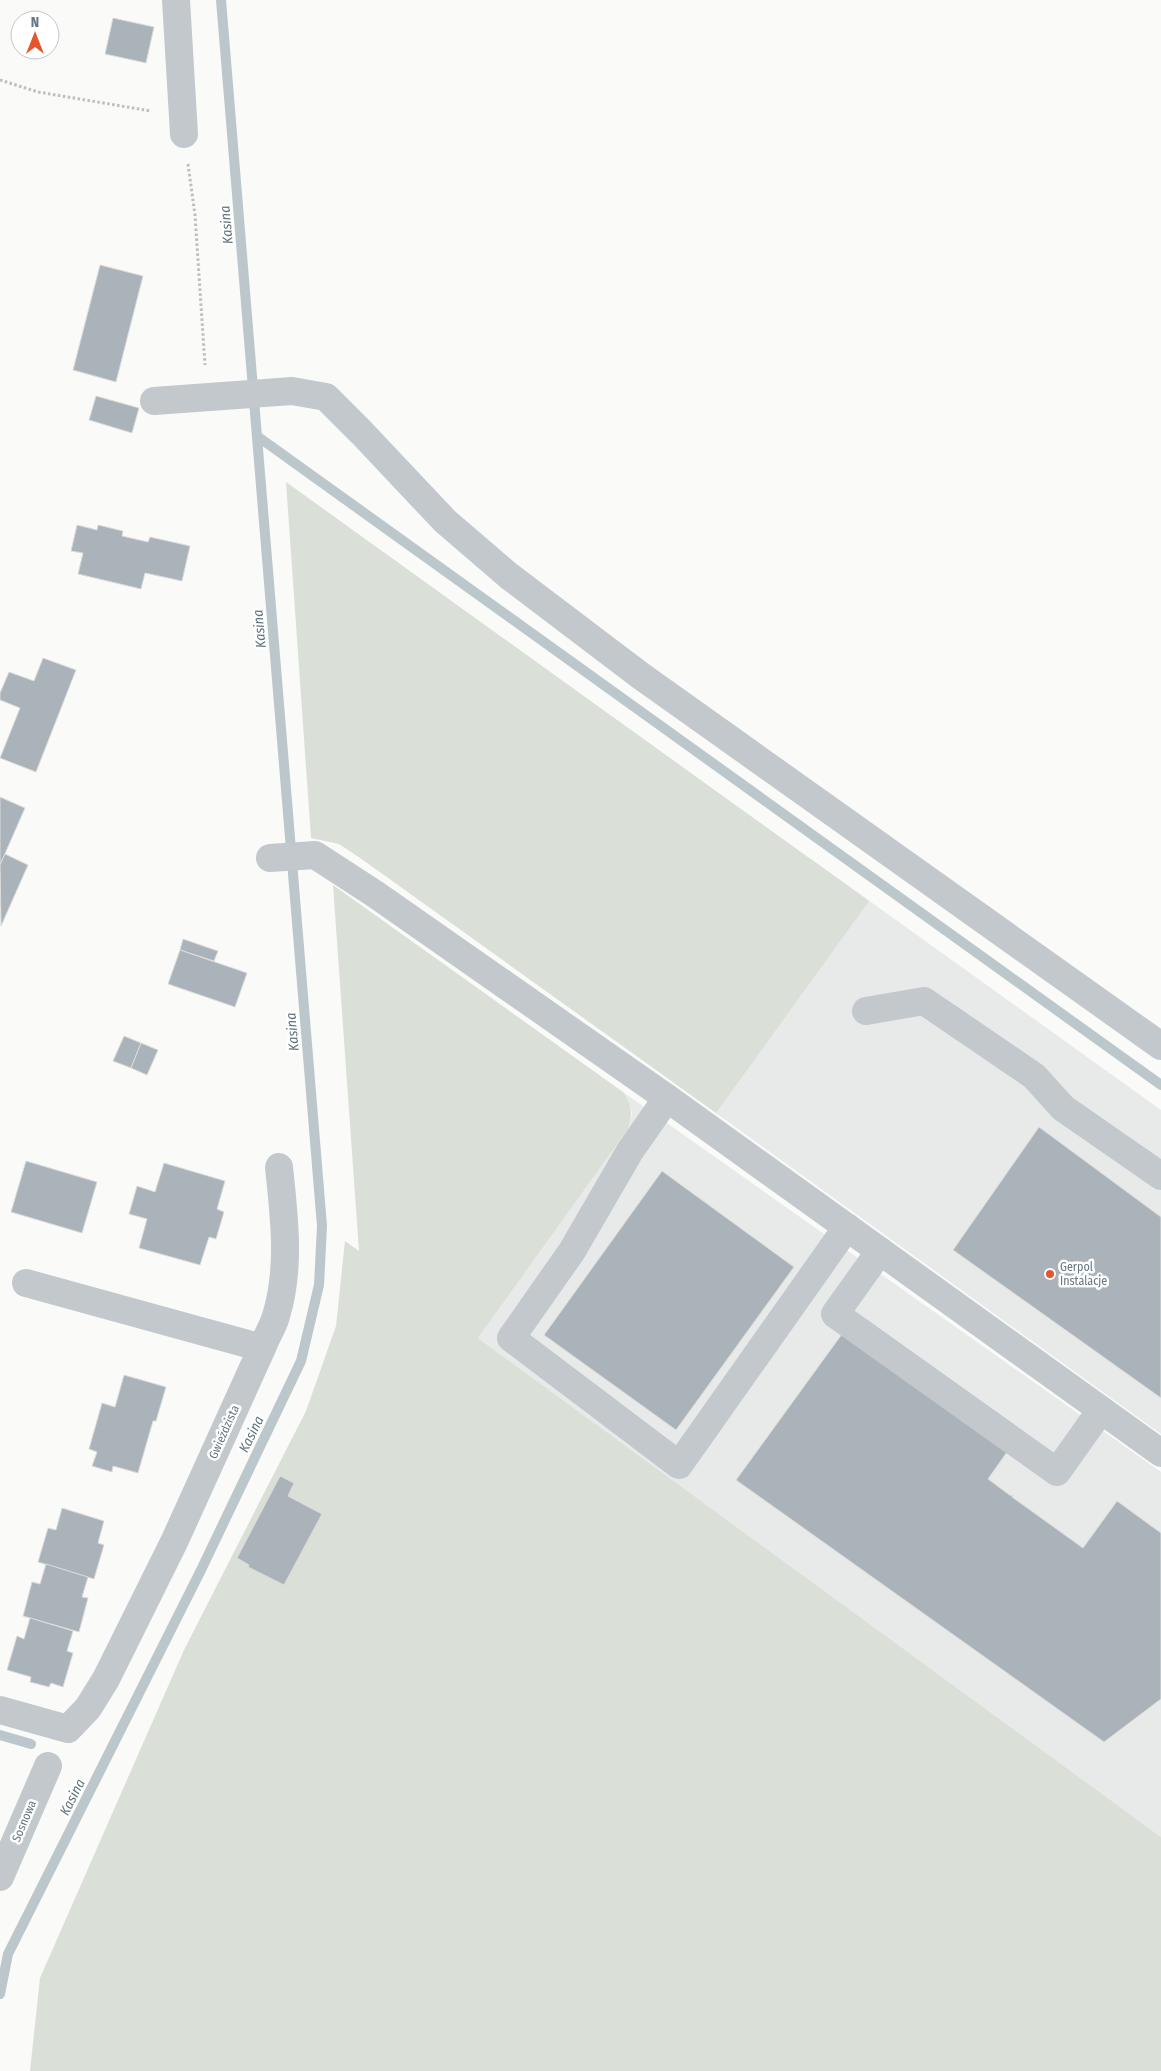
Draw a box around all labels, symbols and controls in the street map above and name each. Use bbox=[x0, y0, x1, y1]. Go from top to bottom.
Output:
north arrow bbox=[10, 10, 60, 60]
text: N bbox=[31, 14, 39, 31]
water label: Kasina bbox=[216, 205, 237, 245]
water label: Kasina bbox=[249, 609, 270, 649]
water label: Kasina bbox=[282, 1012, 303, 1052]
place label: Gerpol Instalacje bbox=[1060, 1260, 1107, 1288]
marker: Gerpol Instalacje bbox=[1044, 1268, 1056, 1280]
street label: Gwieździsta bbox=[206, 1403, 242, 1461]
water label: Kasina bbox=[235, 1413, 268, 1455]
water label: Kasina bbox=[56, 1776, 89, 1818]
street label: Sosnowa bbox=[9, 1798, 39, 1844]

